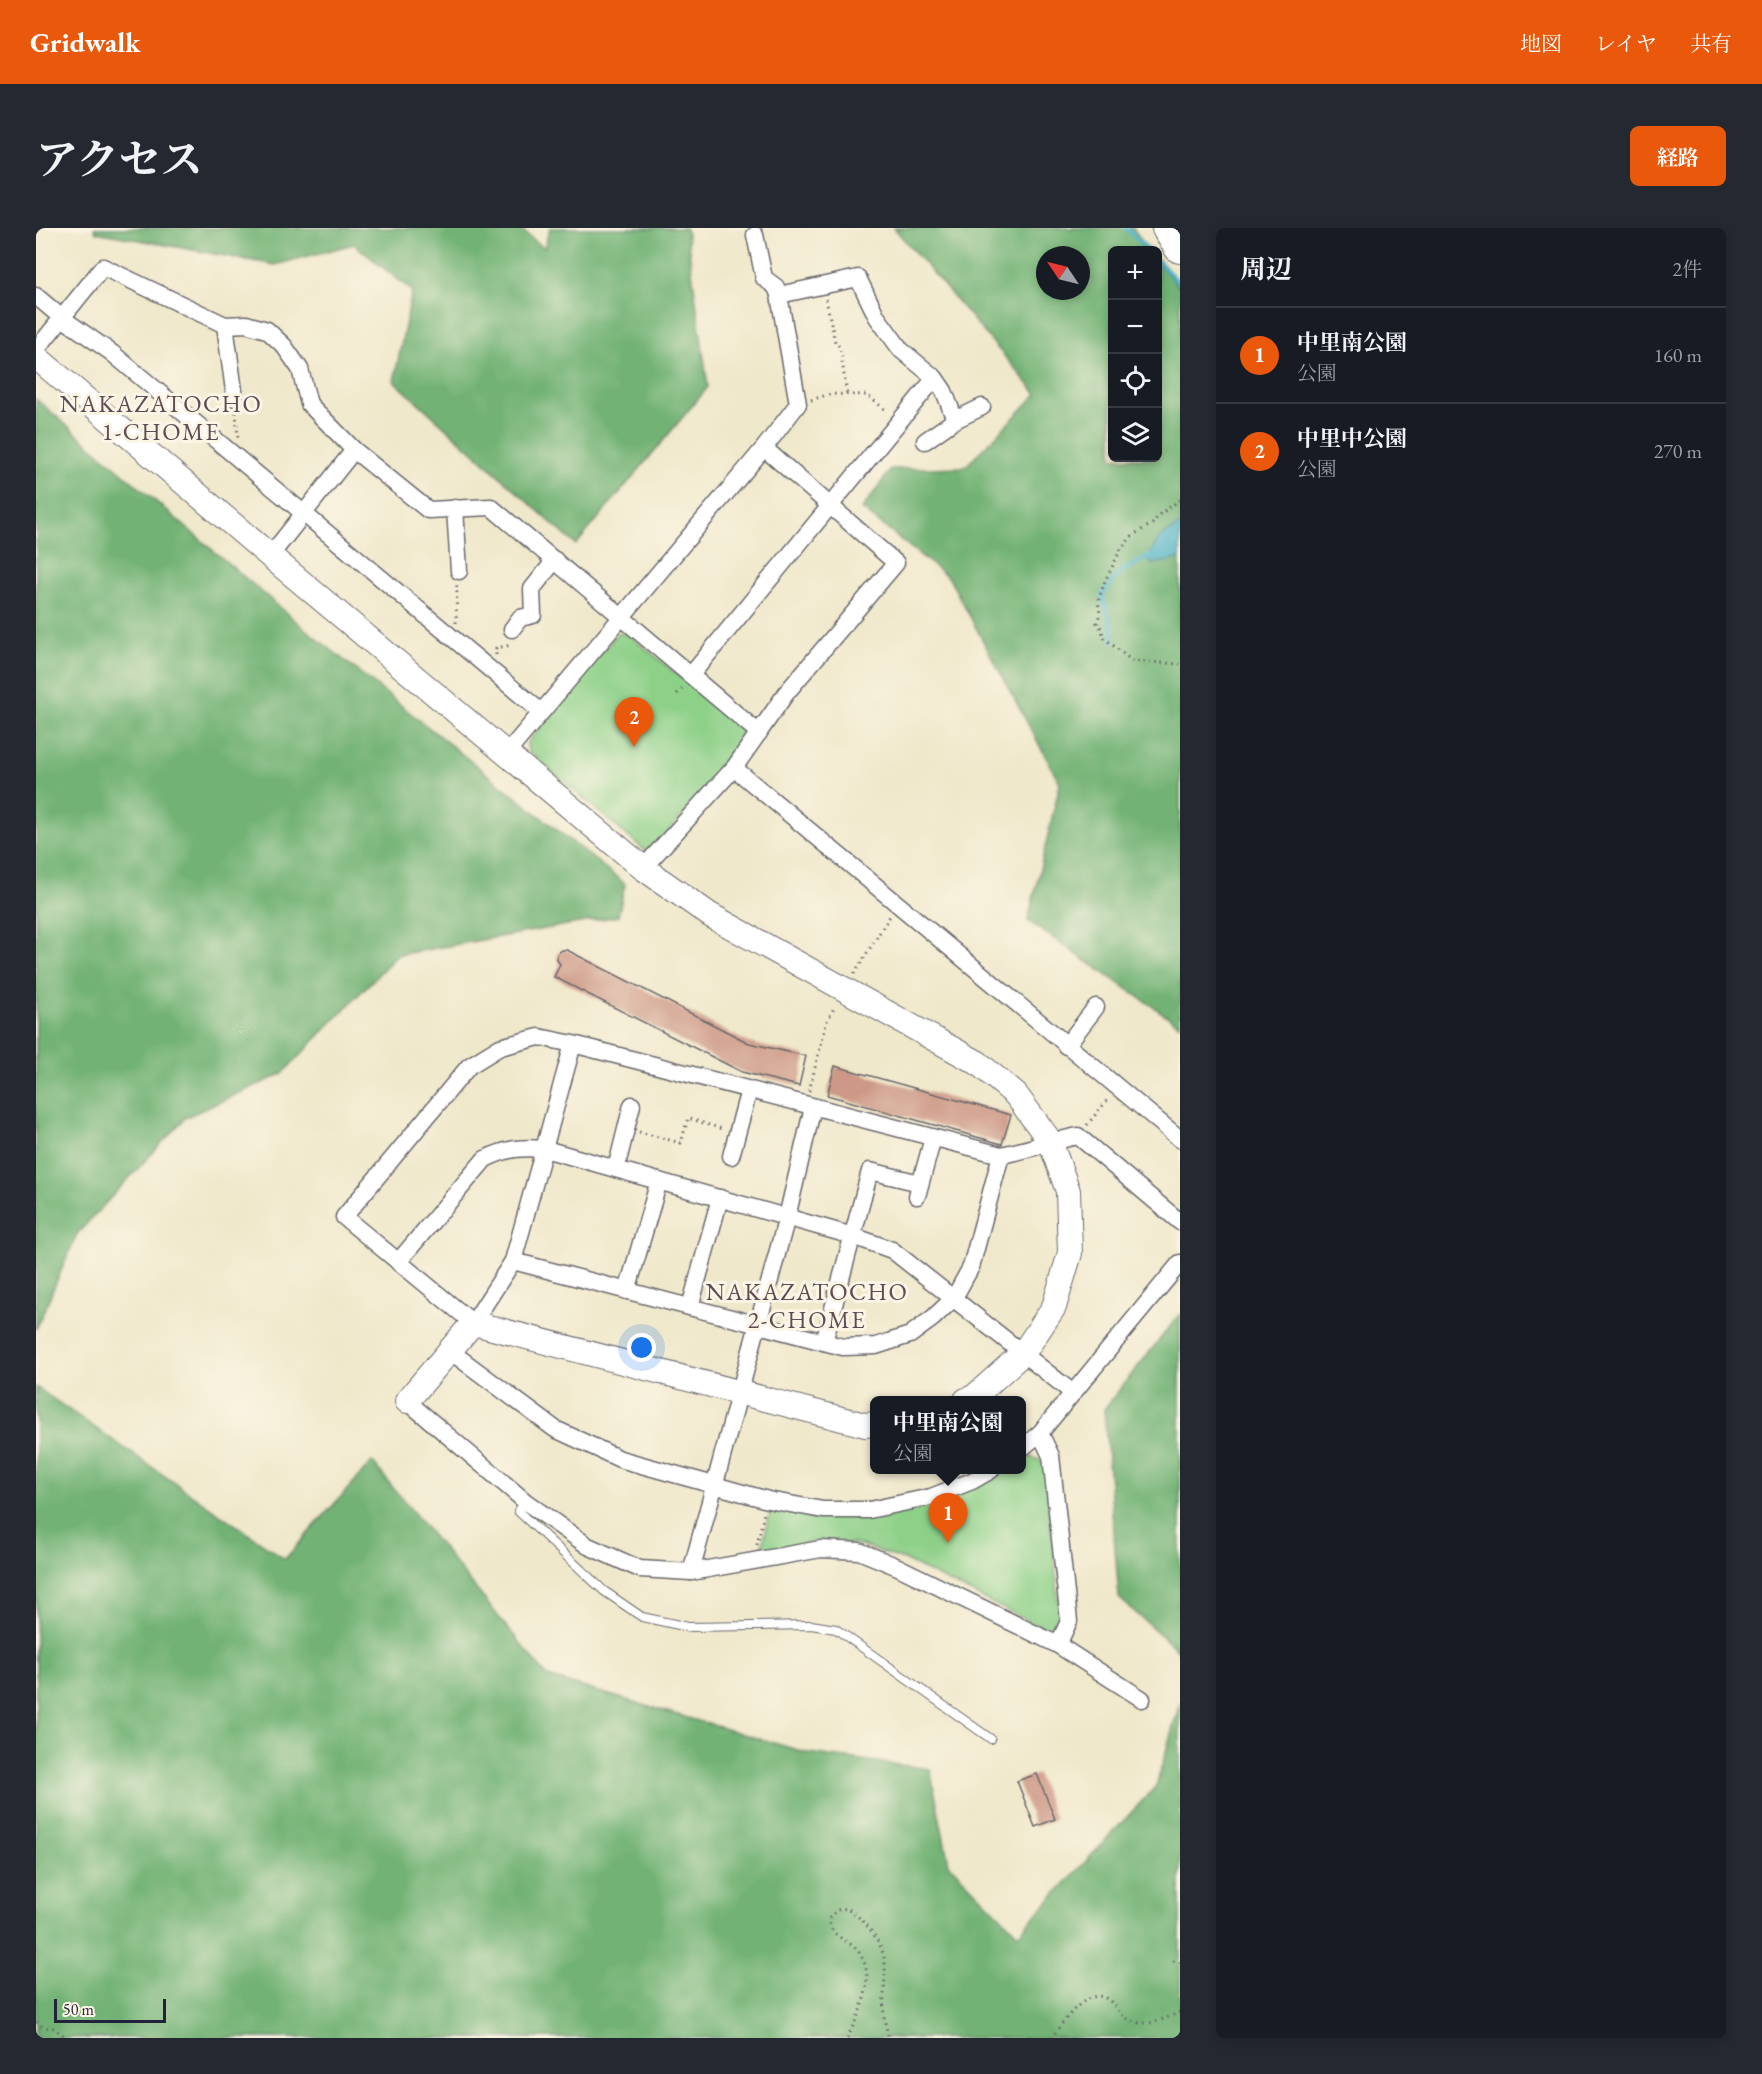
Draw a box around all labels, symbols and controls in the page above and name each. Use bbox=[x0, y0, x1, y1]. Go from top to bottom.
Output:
text: Gridwalk bbox=[30, 24, 141, 60]
text: 地図 bbox=[1520, 30, 1562, 57]
text: レイヤ bbox=[1595, 30, 1657, 57]
text: 共有 bbox=[1690, 30, 1732, 57]
button: 経路 bbox=[1630, 126, 1726, 186]
text: アクセス bbox=[36, 132, 203, 187]
north arrow bbox=[1036, 246, 1090, 300]
map controls bbox=[1108, 246, 1162, 462]
button: + bbox=[1108, 246, 1162, 300]
text: 周辺 bbox=[1240, 252, 1292, 286]
text: 2件 bbox=[1672, 256, 1702, 282]
button: − bbox=[1108, 300, 1162, 354]
text: 中里南公園 bbox=[1297, 328, 1407, 357]
text: 1 bbox=[1254, 342, 1265, 368]
text: 160 m bbox=[1654, 342, 1702, 368]
button: locate bbox=[1108, 354, 1162, 408]
text: 公園 bbox=[1297, 360, 1337, 386]
district label: NAKAZATOCHO 1-CHOME bbox=[60, 388, 262, 447]
button: layers bbox=[1108, 408, 1162, 462]
text: 中里中公園 bbox=[1297, 424, 1407, 453]
text: 2 bbox=[1254, 438, 1265, 464]
text: 270 m bbox=[1654, 438, 1702, 464]
text: 公園 bbox=[1297, 456, 1337, 482]
pin: 2 bbox=[614, 698, 654, 747]
district label: NAKAZATOCHO 2-CHOME bbox=[706, 1276, 908, 1335]
your location bbox=[627, 1333, 656, 1362]
popup bbox=[870, 1396, 1026, 1474]
text: 中里南公園 bbox=[893, 1408, 1003, 1437]
text: 公園 bbox=[893, 1440, 933, 1466]
pin: 1 bbox=[928, 1494, 968, 1543]
scale bar bbox=[54, 1996, 166, 2024]
text: 50 m bbox=[63, 1999, 94, 2020]

